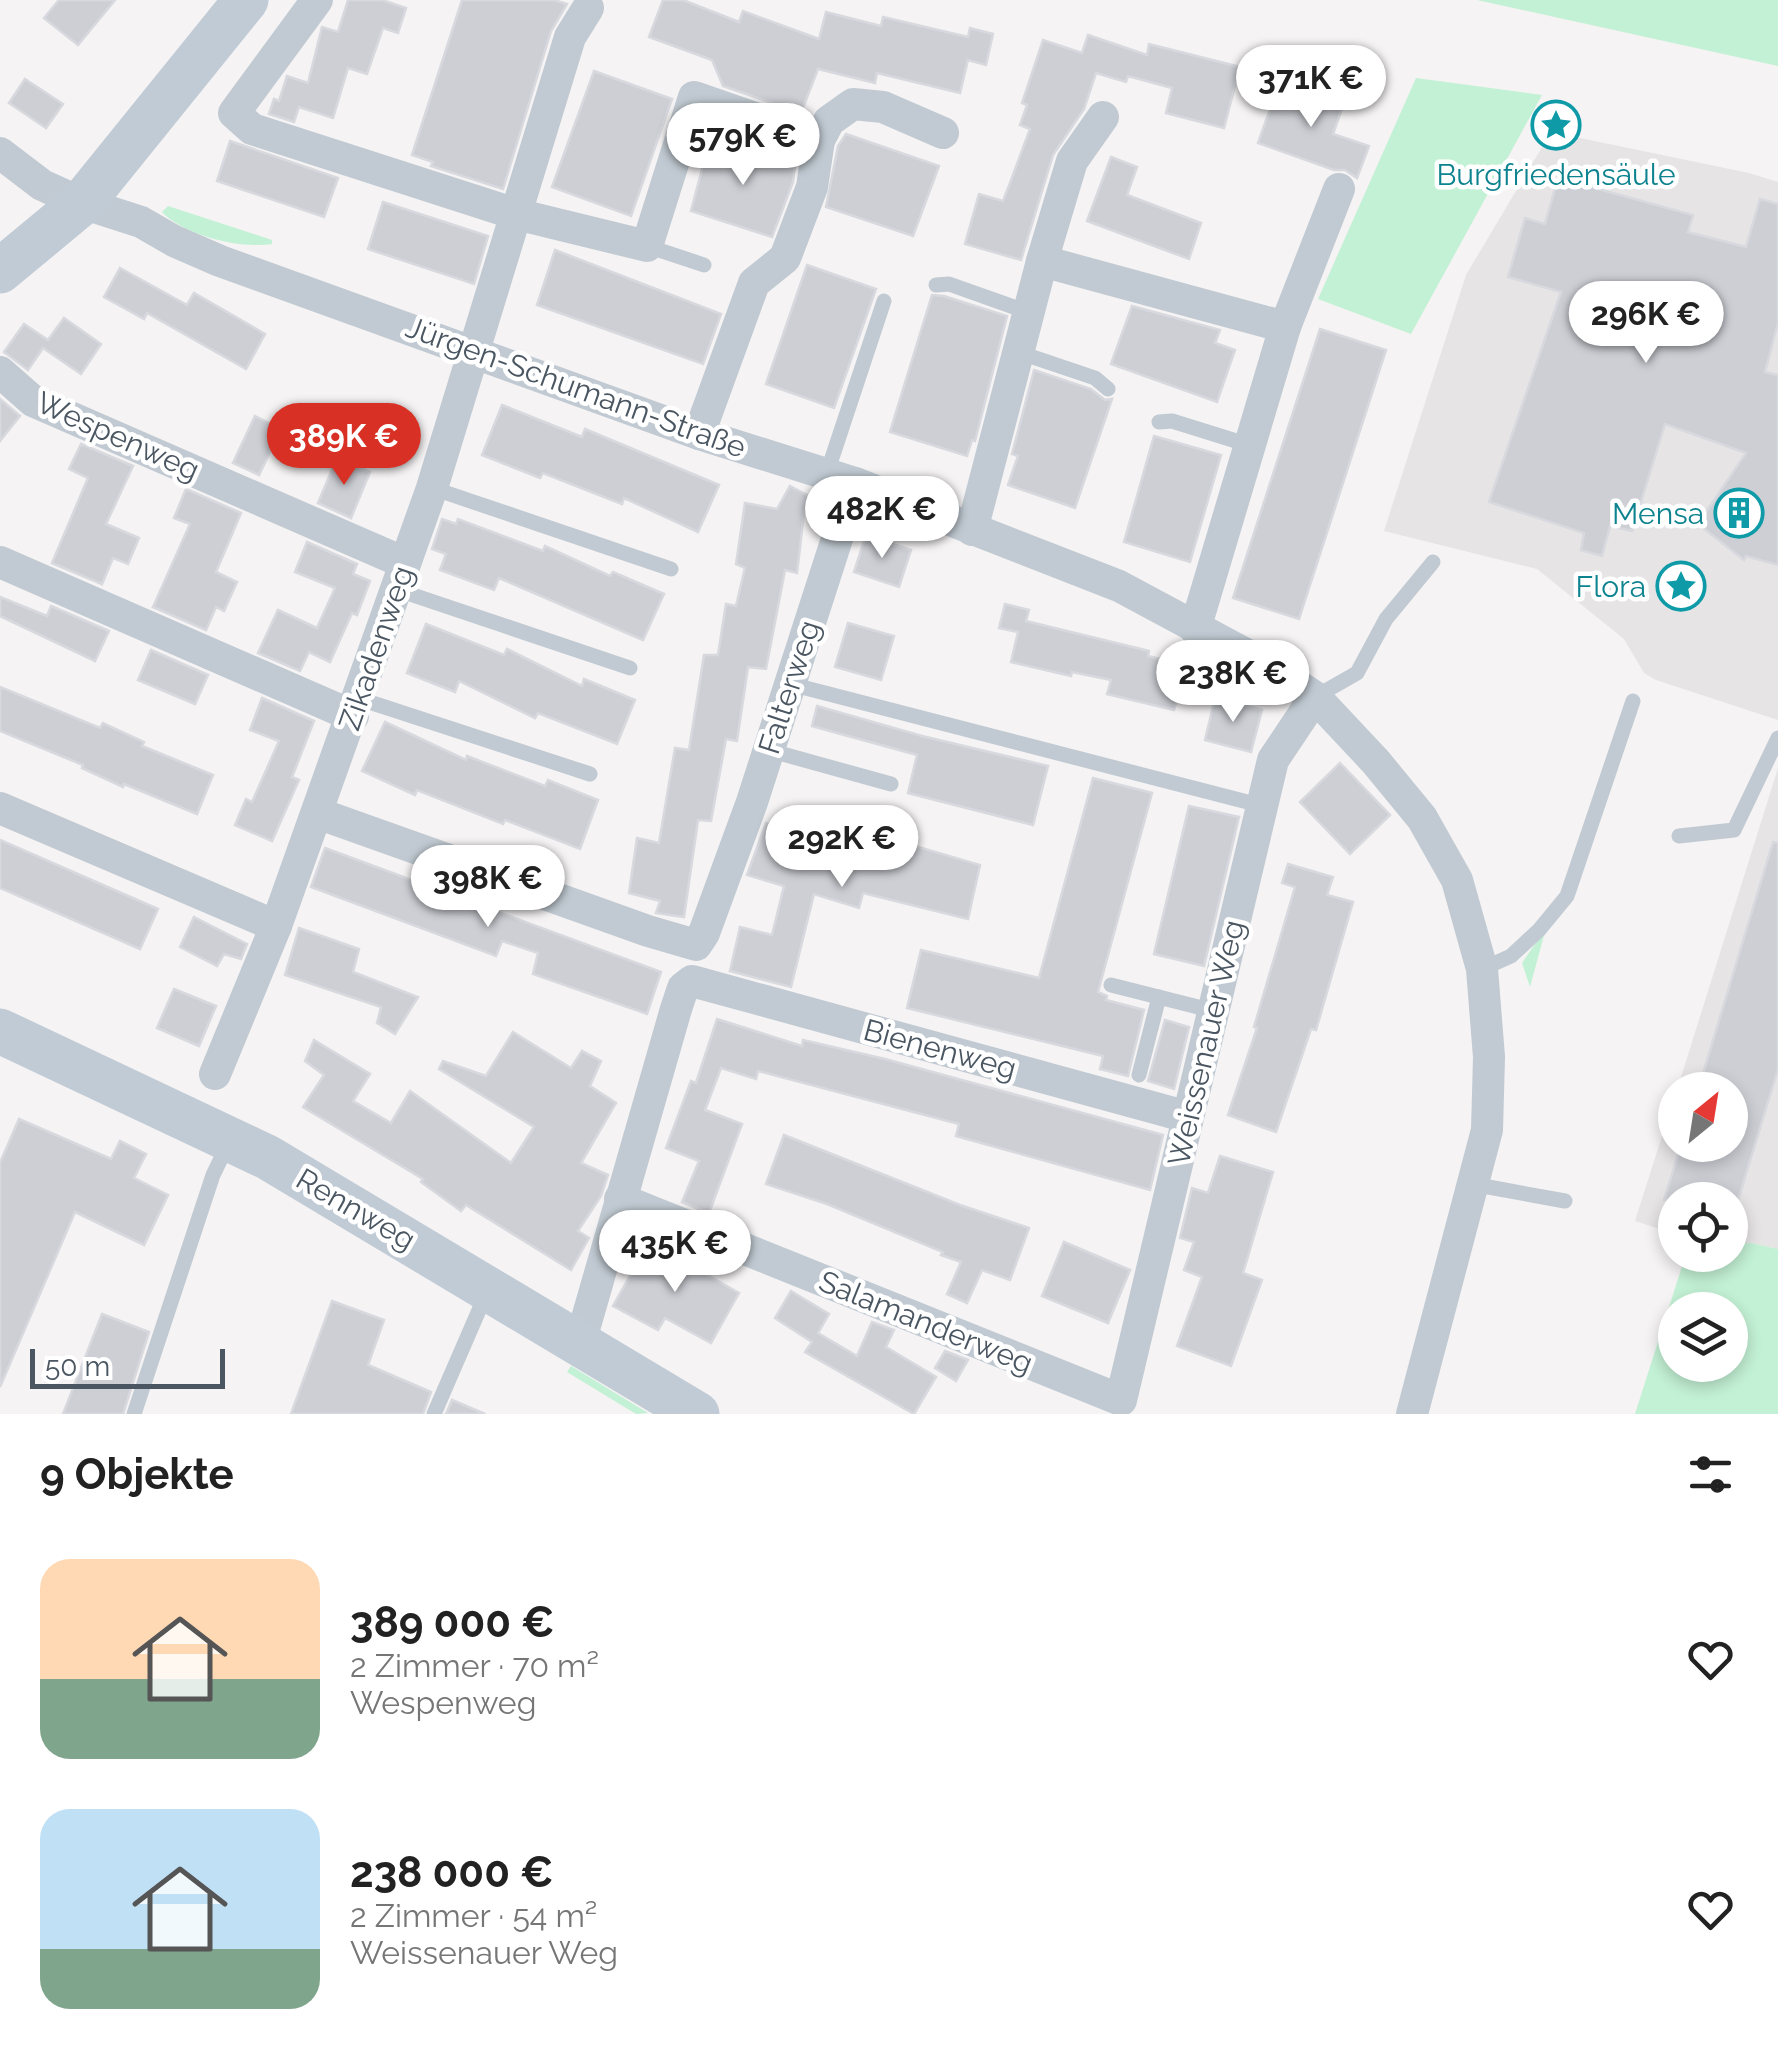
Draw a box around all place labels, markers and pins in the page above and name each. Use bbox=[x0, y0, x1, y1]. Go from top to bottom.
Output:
pin: 371K € bbox=[1230, 45, 1392, 130]
place icon: Burgfriedensäule bbox=[1530, 99, 1582, 151]
pin: 579K € bbox=[662, 103, 824, 188]
place label: Burgfriedensäule bbox=[1436, 157, 1676, 192]
pin: 296K € bbox=[1565, 281, 1727, 366]
pin: 389K € bbox=[263, 403, 425, 488]
pin: 482K € bbox=[801, 476, 963, 561]
building icon: Mensa bbox=[1713, 487, 1765, 539]
place label: Mensa bbox=[1612, 496, 1704, 531]
place icon: Flora bbox=[1655, 560, 1707, 612]
place label: Flora bbox=[1576, 569, 1646, 604]
pin: 238K € bbox=[1152, 640, 1314, 725]
pin: 292K € bbox=[761, 805, 923, 890]
pin: 398K € bbox=[407, 845, 569, 930]
pin: 435K € bbox=[594, 1210, 756, 1295]

